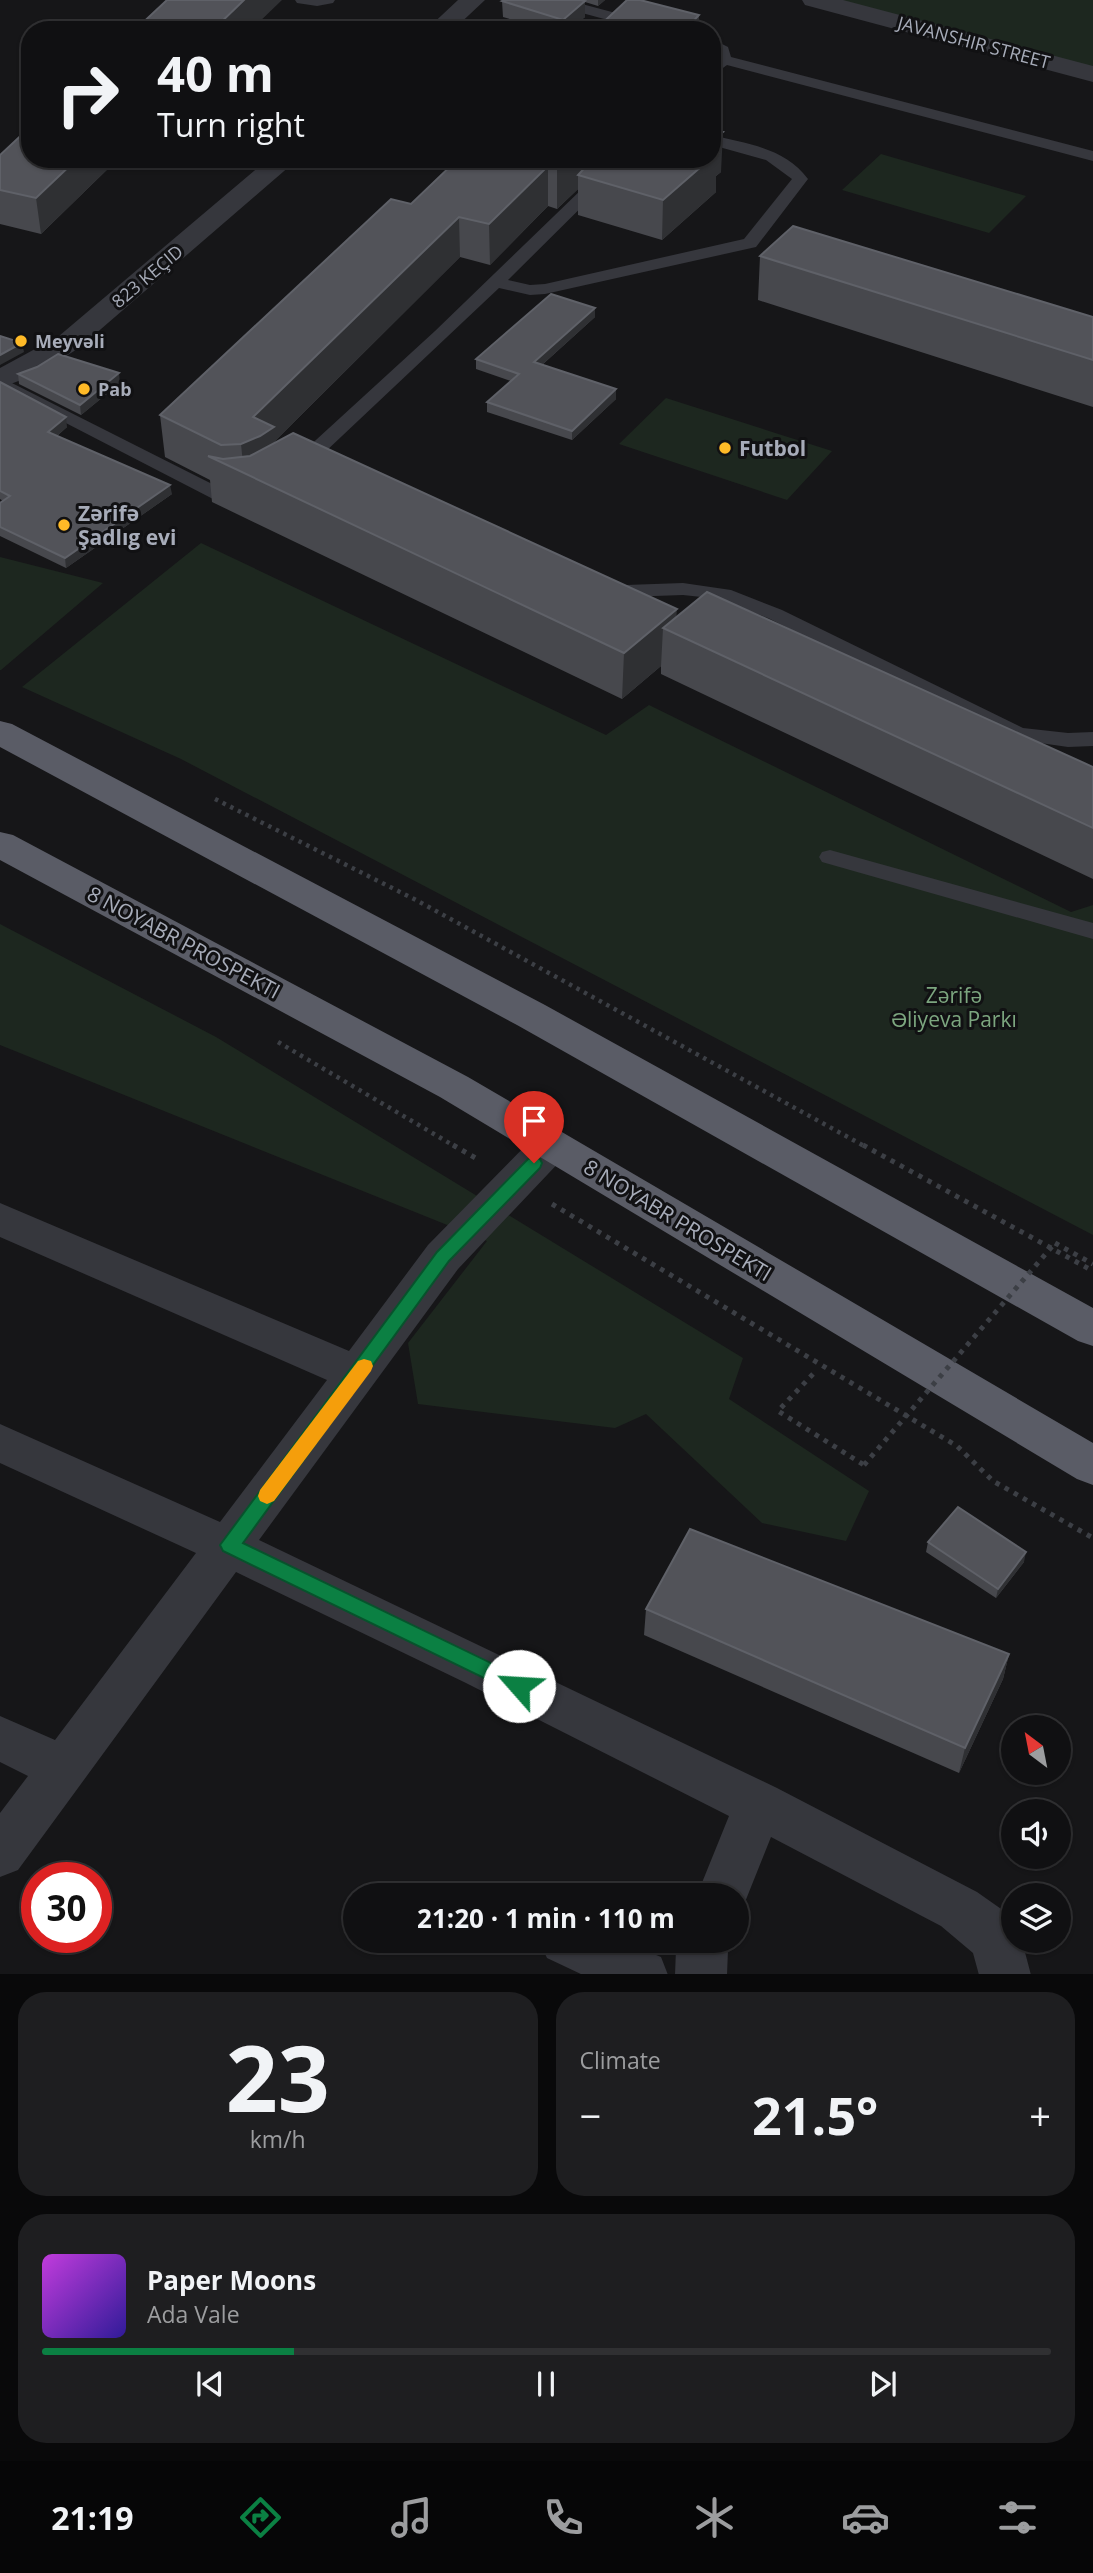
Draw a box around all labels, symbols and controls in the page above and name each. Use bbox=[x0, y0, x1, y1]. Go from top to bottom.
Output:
street label: JAVANSHIR STREET bbox=[893, 10, 1053, 74]
text: 40 m bbox=[157, 40, 274, 106]
icon: right bbox=[42, 49, 133, 140]
text: Turn right bbox=[157, 103, 305, 146]
street label: 823 KEÇID bbox=[106, 239, 188, 313]
place label: Meyvəli bbox=[35, 329, 105, 353]
marker: Meyvəli bbox=[13, 333, 29, 349]
place label: Pab bbox=[98, 377, 132, 401]
marker: Pab bbox=[76, 381, 92, 397]
place label: Futbol bbox=[739, 434, 806, 462]
marker: Futbol bbox=[717, 440, 733, 456]
place label: Zərifə Şadlıg evi bbox=[78, 499, 176, 551]
marker: Zərifə Şadlıg evi bbox=[56, 517, 72, 533]
street label: 8 NOYABR PROSPEKTI bbox=[83, 879, 285, 1005]
park label: Zərifə Əliyeva Parkı bbox=[891, 981, 1017, 1033]
pin bbox=[504, 1091, 564, 1163]
icon: arrive bbox=[515, 1102, 553, 1140]
street label: 8 NOYABR PROSPEKTI bbox=[579, 1153, 777, 1287]
position arrow bbox=[482, 1649, 556, 1723]
north arrow bbox=[1001, 1715, 1071, 1785]
map controls bbox=[1001, 1715, 1071, 1953]
button: sound bbox=[1001, 1799, 1071, 1869]
speed limit sign: 30 bbox=[21, 1862, 112, 1953]
button: layers bbox=[1001, 1883, 1071, 1953]
text: 21:20 · 1 min · 110 m bbox=[417, 1900, 675, 1936]
text: 23 bbox=[226, 2015, 330, 2139]
text: Climate bbox=[580, 2044, 661, 2076]
text: 21.5° bbox=[752, 2079, 878, 2150]
text: − bbox=[580, 2089, 601, 2141]
text: + bbox=[1029, 2089, 1051, 2141]
text: km/h bbox=[250, 2123, 306, 2155]
text: Paper Moons bbox=[147, 2262, 316, 2298]
text: Ada Vale bbox=[147, 2298, 240, 2330]
icon: previous bbox=[191, 2365, 229, 2403]
icon: pause bbox=[527, 2365, 565, 2403]
icon: next bbox=[864, 2365, 902, 2403]
icon: directions bbox=[236, 2493, 285, 2542]
icon: music bbox=[387, 2493, 436, 2542]
icon: phone bbox=[539, 2493, 588, 2542]
icon: climate bbox=[690, 2493, 739, 2542]
icon: car bbox=[841, 2493, 890, 2542]
icon: filters bbox=[993, 2493, 1042, 2542]
text: 21:19 bbox=[51, 2496, 134, 2539]

